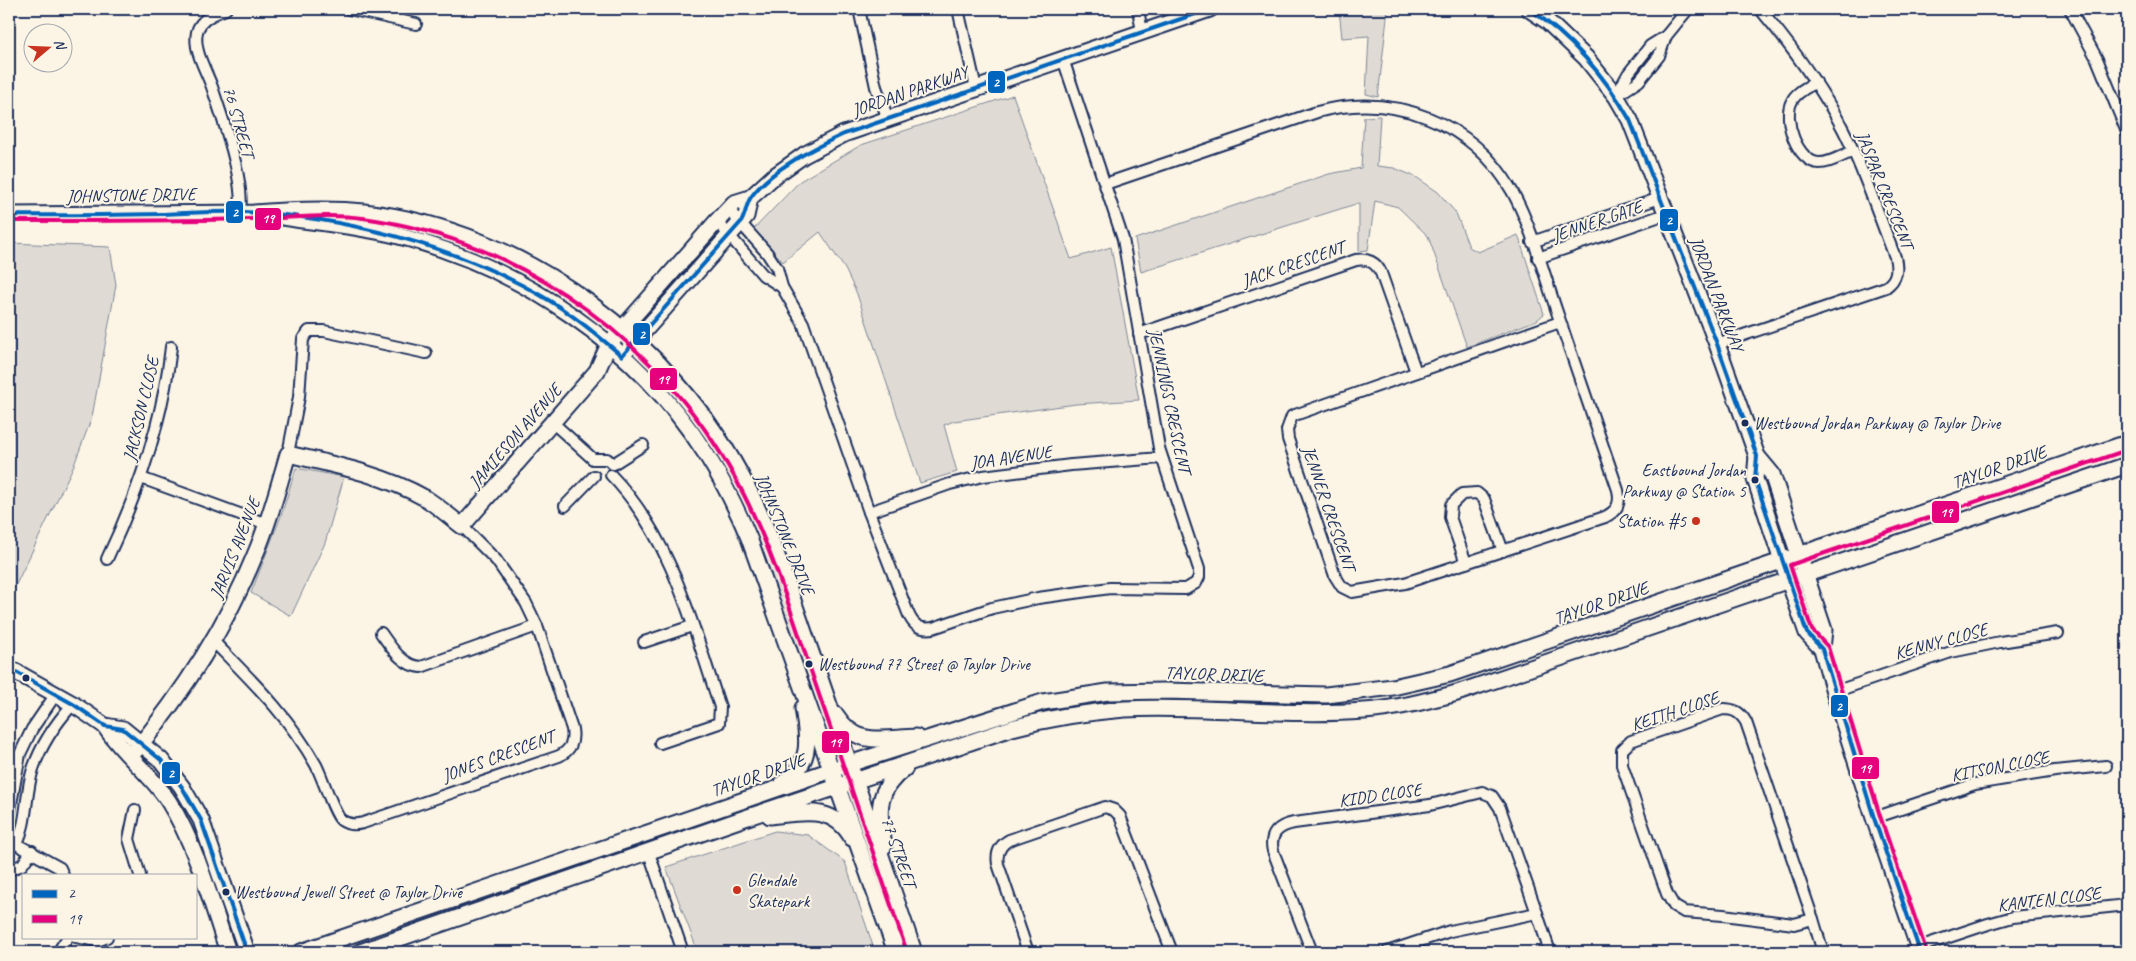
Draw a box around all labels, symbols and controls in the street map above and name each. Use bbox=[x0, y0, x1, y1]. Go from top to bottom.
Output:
north arrow bbox=[22, 22, 72, 72]
text: N bbox=[50, 37, 70, 53]
street label: JORDAN PARKWAY bbox=[848, 60, 974, 121]
line badge: 2 bbox=[987, 70, 1006, 94]
text: 2 bbox=[993, 74, 1001, 91]
street label: 76 STREET bbox=[218, 84, 261, 164]
street label: JASPAR CRESCENT bbox=[1851, 127, 1920, 256]
street label: JOHNSTONE DRIVE bbox=[65, 183, 198, 207]
street label: JENNER GATE bbox=[1548, 194, 1647, 247]
line badge: 2 bbox=[225, 200, 244, 224]
text: 2 bbox=[232, 204, 240, 221]
line badge: 19 bbox=[254, 207, 282, 231]
line badge: 2 bbox=[1659, 208, 1679, 232]
text: 19 bbox=[262, 210, 276, 227]
text: 2 bbox=[1666, 212, 1674, 229]
street label: JORDAN PARKWAY bbox=[1685, 232, 1750, 357]
street label: JACK CRESCENT bbox=[1238, 235, 1352, 292]
line badge: 2 bbox=[632, 322, 651, 346]
text: 2 bbox=[639, 326, 647, 343]
street label: JENNINGS CRESCENT bbox=[1144, 326, 1197, 480]
street label: JACKSON CLOSE bbox=[118, 352, 164, 464]
line badge: 19 bbox=[649, 367, 678, 391]
text: 19 bbox=[657, 371, 671, 388]
street label: JAMIESON AVENUE bbox=[463, 378, 568, 493]
place label: Westbound Jordan Parkway @ Taylor Drive bbox=[1754, 413, 2002, 434]
marker: Westbound Jordan Parkway @ Taylor Drive bbox=[1740, 418, 1750, 428]
street label: JOA AVENUE bbox=[968, 440, 1055, 474]
street label: TAYLOR DRIVE bbox=[1949, 440, 2051, 493]
street label: JENNER CRESCENT bbox=[1297, 442, 1362, 577]
place label: Eastbound Jordan Parkway @ Station 5 bbox=[1623, 460, 1747, 502]
street label: JOHNSTONE DRIVE bbox=[750, 469, 820, 600]
marker: Eastbound Jordan Parkway @ Station 5 bbox=[1750, 475, 1760, 485]
street label: JARVIS AVENUE bbox=[204, 492, 266, 603]
line badge: 19 bbox=[1931, 500, 1960, 524]
text: 19 bbox=[1940, 504, 1954, 521]
place label: Station #5 bbox=[1617, 510, 1687, 532]
marker: Station #5 bbox=[1690, 515, 1702, 527]
street label: TAYLOR DRIVE bbox=[1551, 576, 1653, 629]
street label: KENNY CLOSE bbox=[1892, 617, 1992, 664]
place label: Westbound 77 Street @ Taylor Drive bbox=[818, 654, 1031, 675]
marker: Westbound 77 Street @ Taylor Drive bbox=[804, 659, 814, 669]
street label: TAYLOR DRIVE bbox=[1164, 661, 1266, 687]
unlabelled marker bbox=[21, 673, 31, 683]
street label: KEITH CLOSE bbox=[1628, 686, 1724, 736]
line badge: 2 bbox=[1830, 694, 1849, 718]
text: 2 bbox=[1836, 698, 1844, 715]
street label: JONES CRESCENT bbox=[438, 724, 562, 787]
line badge: 19 bbox=[821, 730, 850, 754]
text: 19 bbox=[829, 734, 843, 751]
street label: KITSON CLOSE bbox=[1949, 745, 2053, 786]
street label: TAYLOR DRIVE bbox=[708, 748, 810, 801]
line badge: 19 bbox=[1851, 756, 1880, 780]
text: 19 bbox=[1859, 760, 1873, 777]
line badge: 2 bbox=[161, 761, 181, 785]
text: 2 bbox=[168, 765, 176, 782]
street label: KIDD CLOSE bbox=[1337, 778, 1425, 812]
street label: 77 STREET bbox=[877, 814, 923, 894]
place label: Glendale Skatepark bbox=[747, 869, 811, 912]
legend bbox=[22, 874, 198, 938]
street label: KANTEN CLOSE bbox=[1996, 881, 2104, 916]
place label: Westbound Jewell Street @ Taylor Drive bbox=[235, 882, 463, 903]
text: 2 bbox=[68, 884, 76, 903]
marker: Glendale Skatepark bbox=[731, 884, 743, 896]
marker: Westbound Jewell Street @ Taylor Drive bbox=[221, 887, 231, 897]
text: 19 bbox=[68, 910, 83, 929]

